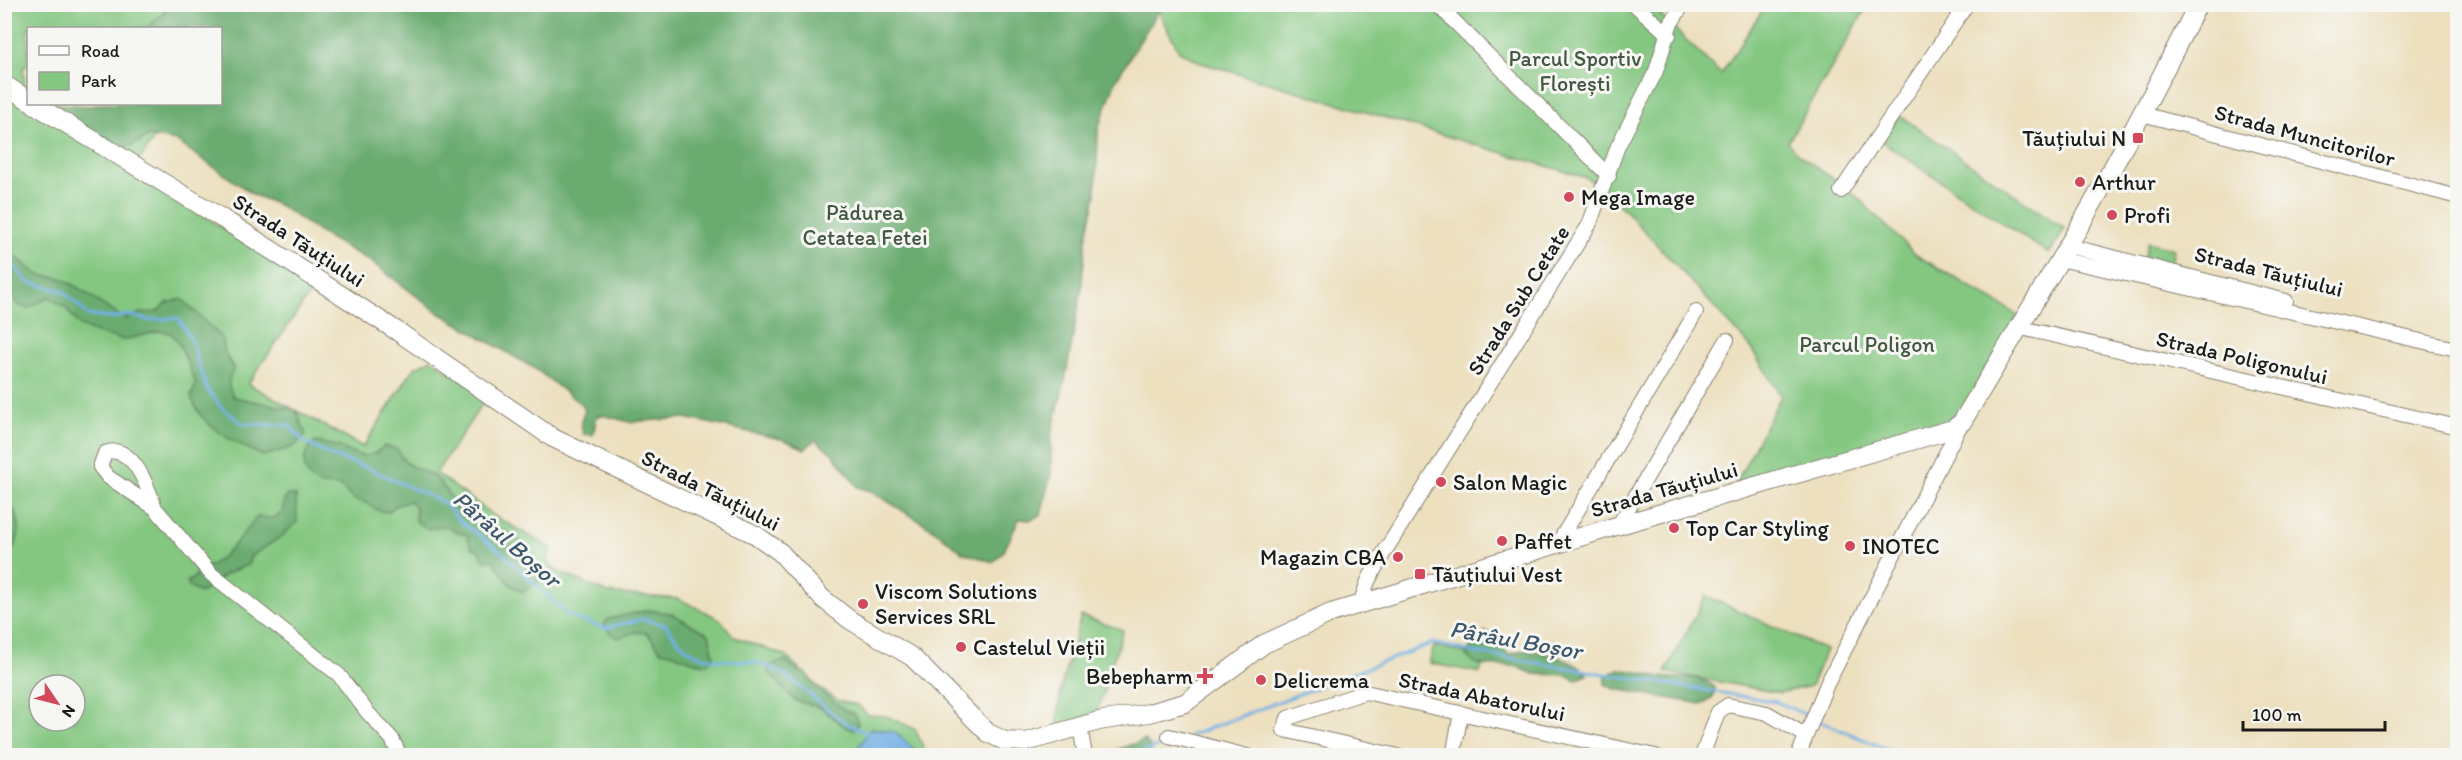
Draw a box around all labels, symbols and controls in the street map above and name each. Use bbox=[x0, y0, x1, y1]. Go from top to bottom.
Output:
legend bbox=[27, 27, 222, 105]
text: Road bbox=[81, 40, 120, 62]
park label: Parcul Sportiv Florești bbox=[1509, 45, 1641, 97]
text: Park bbox=[81, 70, 116, 92]
street label: Strada Muncitorilor bbox=[2212, 98, 2398, 173]
place label: Tăuțiului N bbox=[2022, 125, 2126, 152]
marker: Tăuțiului N bbox=[2131, 131, 2145, 145]
place label: Arthur bbox=[2092, 169, 2156, 196]
marker: Arthur bbox=[2073, 175, 2087, 189]
place label: Mega Image bbox=[1581, 184, 1695, 211]
street label: Strada Tăuțiului bbox=[228, 188, 370, 293]
marker: Mega Image bbox=[1562, 190, 1576, 204]
park label: Pădurea Cetatea Fetei bbox=[802, 199, 928, 251]
place label: Profi bbox=[2124, 202, 2171, 229]
marker: Profi bbox=[2105, 208, 2119, 222]
street label: Strada Sub Cetate bbox=[1461, 220, 1575, 380]
street label: Strada Tăuțiului bbox=[2192, 240, 2346, 303]
street label: Strada Poligonului bbox=[2154, 325, 2330, 390]
park label: Parcul Poligon bbox=[1799, 331, 1935, 358]
street label: Strada Tăuțiului bbox=[637, 444, 785, 537]
street label: Strada Tăuțiului bbox=[1587, 456, 1741, 523]
place label: Salon Magic bbox=[1453, 469, 1567, 496]
marker: Salon Magic bbox=[1434, 475, 1448, 489]
water label: Pârâul Boșor bbox=[448, 484, 569, 595]
place label: Top Car Styling bbox=[1686, 515, 1830, 542]
marker: Top Car Styling bbox=[1667, 521, 1681, 535]
place label: Paffet bbox=[1514, 528, 1572, 555]
place label: INOTEC bbox=[1862, 533, 1940, 560]
marker: Paffet bbox=[1495, 534, 1509, 548]
marker: INOTEC bbox=[1843, 539, 1857, 553]
place label: Magazin CBA bbox=[1260, 544, 1386, 571]
marker: Magazin CBA bbox=[1391, 550, 1405, 564]
place label: Tăuțiului Vest bbox=[1432, 561, 1563, 588]
marker: Tăuțiului Vest bbox=[1413, 567, 1427, 581]
place label: Viscom Solutions Services SRL bbox=[875, 578, 1037, 630]
marker: Viscom Solutions Services SRL bbox=[856, 597, 870, 611]
water label: Pârâul Boșor bbox=[1448, 614, 1587, 666]
place label: Castelul Vieții bbox=[973, 634, 1105, 661]
marker: Castelul Vieții bbox=[954, 640, 968, 654]
place label: Bebepharm bbox=[1086, 663, 1193, 690]
street label: Strada Abatorului bbox=[1396, 666, 1568, 727]
place label: Delicrema bbox=[1273, 667, 1370, 694]
marker: Bebepharm bbox=[1198, 669, 1212, 683]
north arrow bbox=[27, 673, 87, 733]
marker: Delicrema bbox=[1254, 673, 1268, 687]
scale bar bbox=[2243, 694, 2386, 732]
text: N bbox=[58, 701, 80, 721]
text: 100 m bbox=[2252, 704, 2302, 726]

